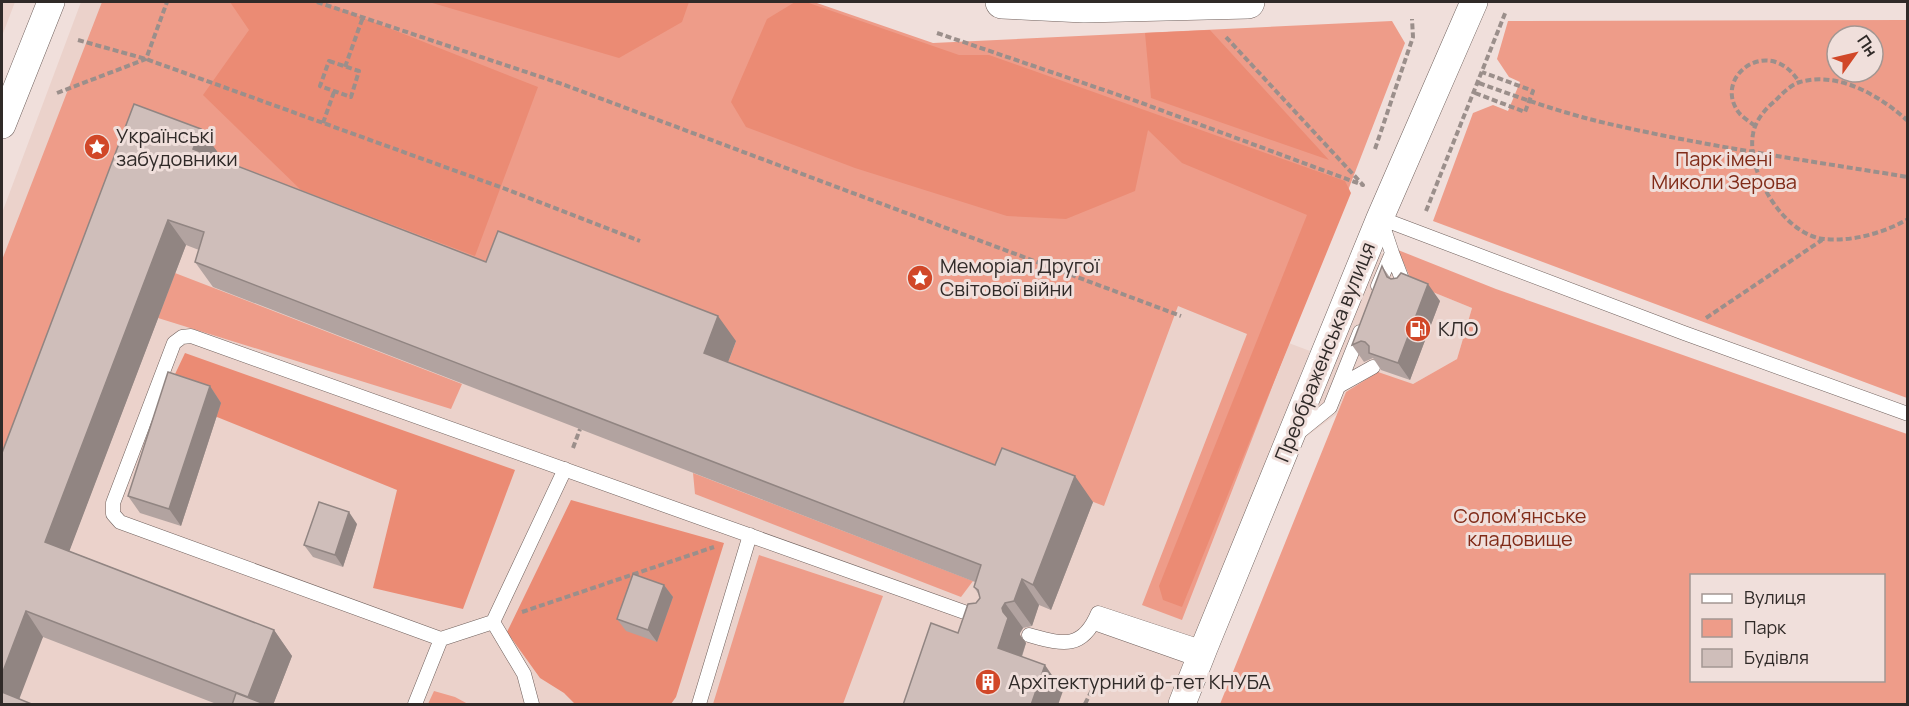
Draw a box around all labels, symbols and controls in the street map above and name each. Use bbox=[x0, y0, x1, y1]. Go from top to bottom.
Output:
north arrow bbox=[1825, 24, 1885, 84]
text: Пн bbox=[1852, 31, 1883, 61]
place label: Українські забудовники bbox=[116, 122, 238, 172]
place icon: Українські забудовники bbox=[82, 132, 112, 162]
park label: Парк імені Миколи Зерова bbox=[1651, 145, 1797, 195]
street label: Преображенська вулиця bbox=[1268, 238, 1381, 466]
place label: Меморіал Другої Світової війни bbox=[940, 252, 1101, 302]
place icon: Меморіал Другої Світової війни bbox=[905, 263, 935, 293]
fuel station icon: КЛО bbox=[1403, 314, 1433, 344]
place label: КЛО bbox=[1438, 315, 1478, 342]
park label: Солом'янське кладовище bbox=[1454, 502, 1586, 552]
legend bbox=[1690, 574, 1885, 682]
text: Вулиця bbox=[1744, 585, 1806, 609]
text: Парк bbox=[1744, 615, 1787, 639]
text: Будівля bbox=[1744, 645, 1809, 669]
building icon: Архітектурний ф-тет КНУБА bbox=[973, 667, 1003, 697]
place label: Архітектурний ф-тет КНУБА bbox=[1008, 668, 1271, 695]

